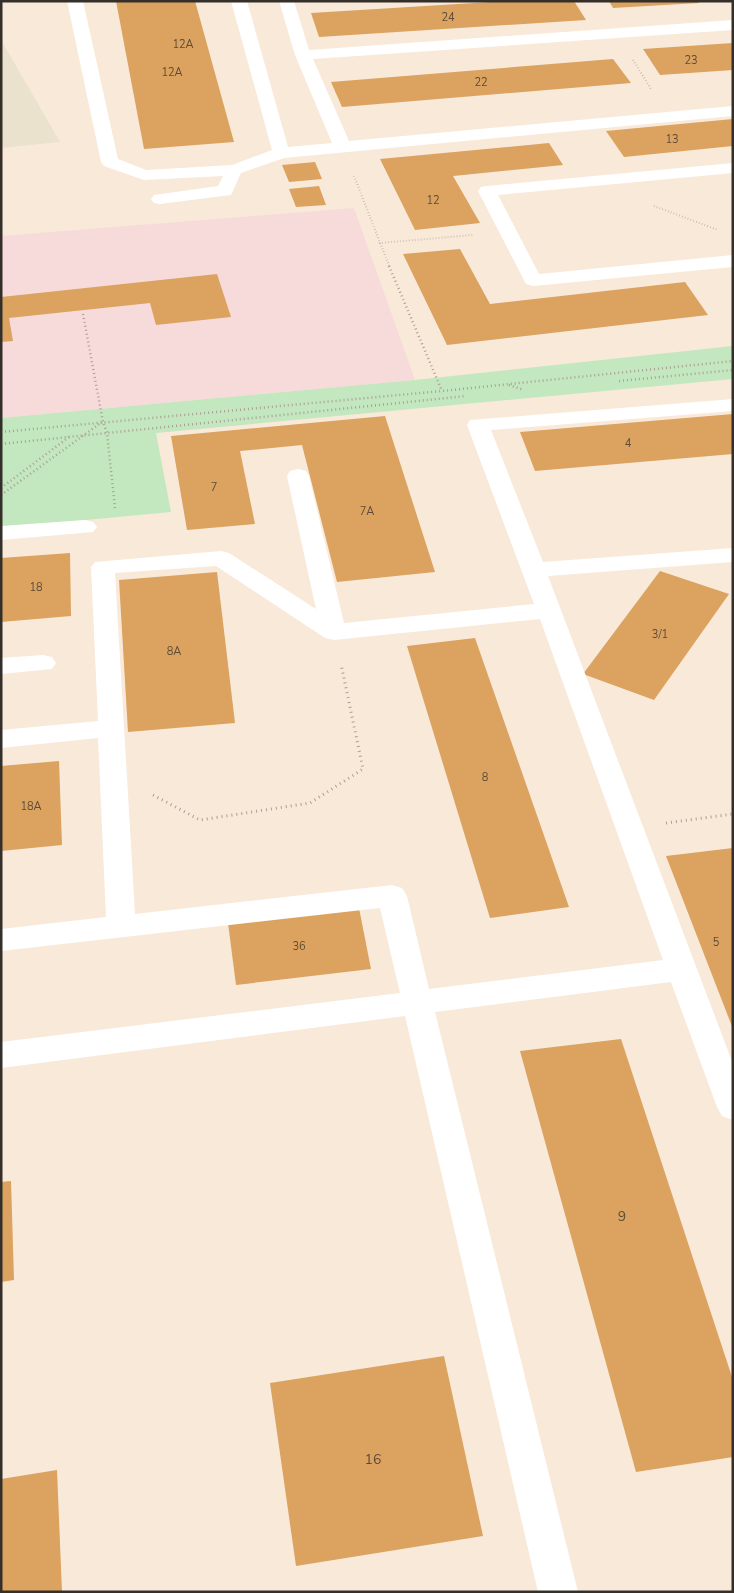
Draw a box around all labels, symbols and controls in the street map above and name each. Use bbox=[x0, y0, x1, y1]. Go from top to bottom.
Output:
house number: 24 bbox=[441, 10, 455, 25]
house number: 12А bbox=[172, 37, 194, 52]
house number: 23 bbox=[684, 53, 698, 68]
house number: 12А bbox=[161, 65, 183, 80]
house number: 22 bbox=[474, 75, 488, 90]
house number: 13 bbox=[665, 132, 679, 147]
house number: 12 bbox=[426, 193, 440, 208]
house number: 4 bbox=[625, 436, 632, 451]
house number: 7 bbox=[211, 480, 217, 495]
house number: 7А bbox=[360, 504, 374, 519]
house number: 18 bbox=[29, 580, 43, 595]
house number: 3/1 bbox=[652, 627, 668, 642]
house number: 8А bbox=[167, 644, 181, 659]
house number: 8 bbox=[482, 770, 489, 785]
house number: 18А bbox=[20, 799, 42, 814]
house number: 5 bbox=[713, 935, 720, 950]
house number: 36 bbox=[292, 939, 306, 954]
house number: 9 bbox=[618, 1207, 626, 1226]
house number: 16 bbox=[365, 1450, 381, 1469]

